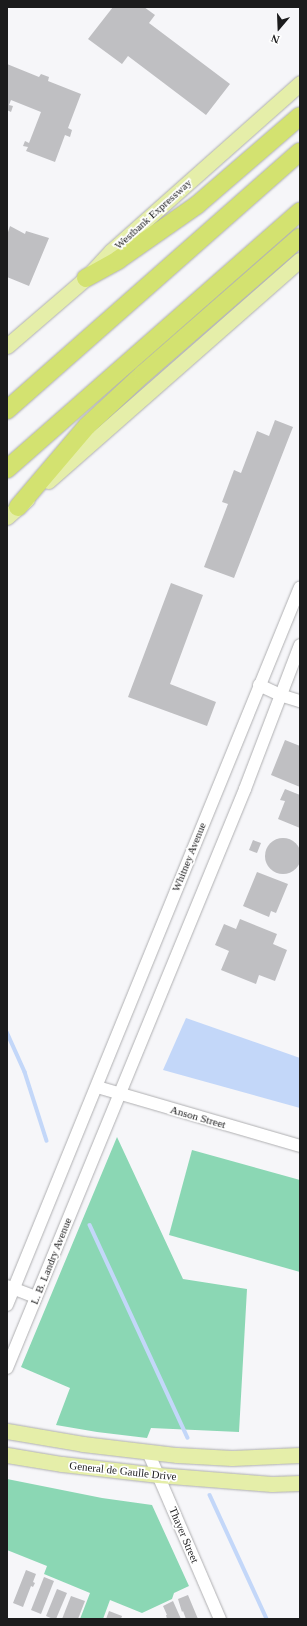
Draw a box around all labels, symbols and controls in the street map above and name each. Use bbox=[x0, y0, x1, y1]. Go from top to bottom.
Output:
north arrow bbox=[259, 8, 299, 48]
text: N bbox=[269, 32, 281, 46]
street label: Westbank Expressway bbox=[112, 176, 194, 252]
street label: Whitney Avenue bbox=[169, 820, 209, 894]
street label: Anson Street bbox=[169, 1103, 227, 1131]
street label: L. B. Landry Avenue bbox=[27, 1215, 75, 1307]
street label: General de Gaulle Drive bbox=[69, 1459, 177, 1483]
street label: Thayer Street bbox=[166, 1505, 202, 1565]

